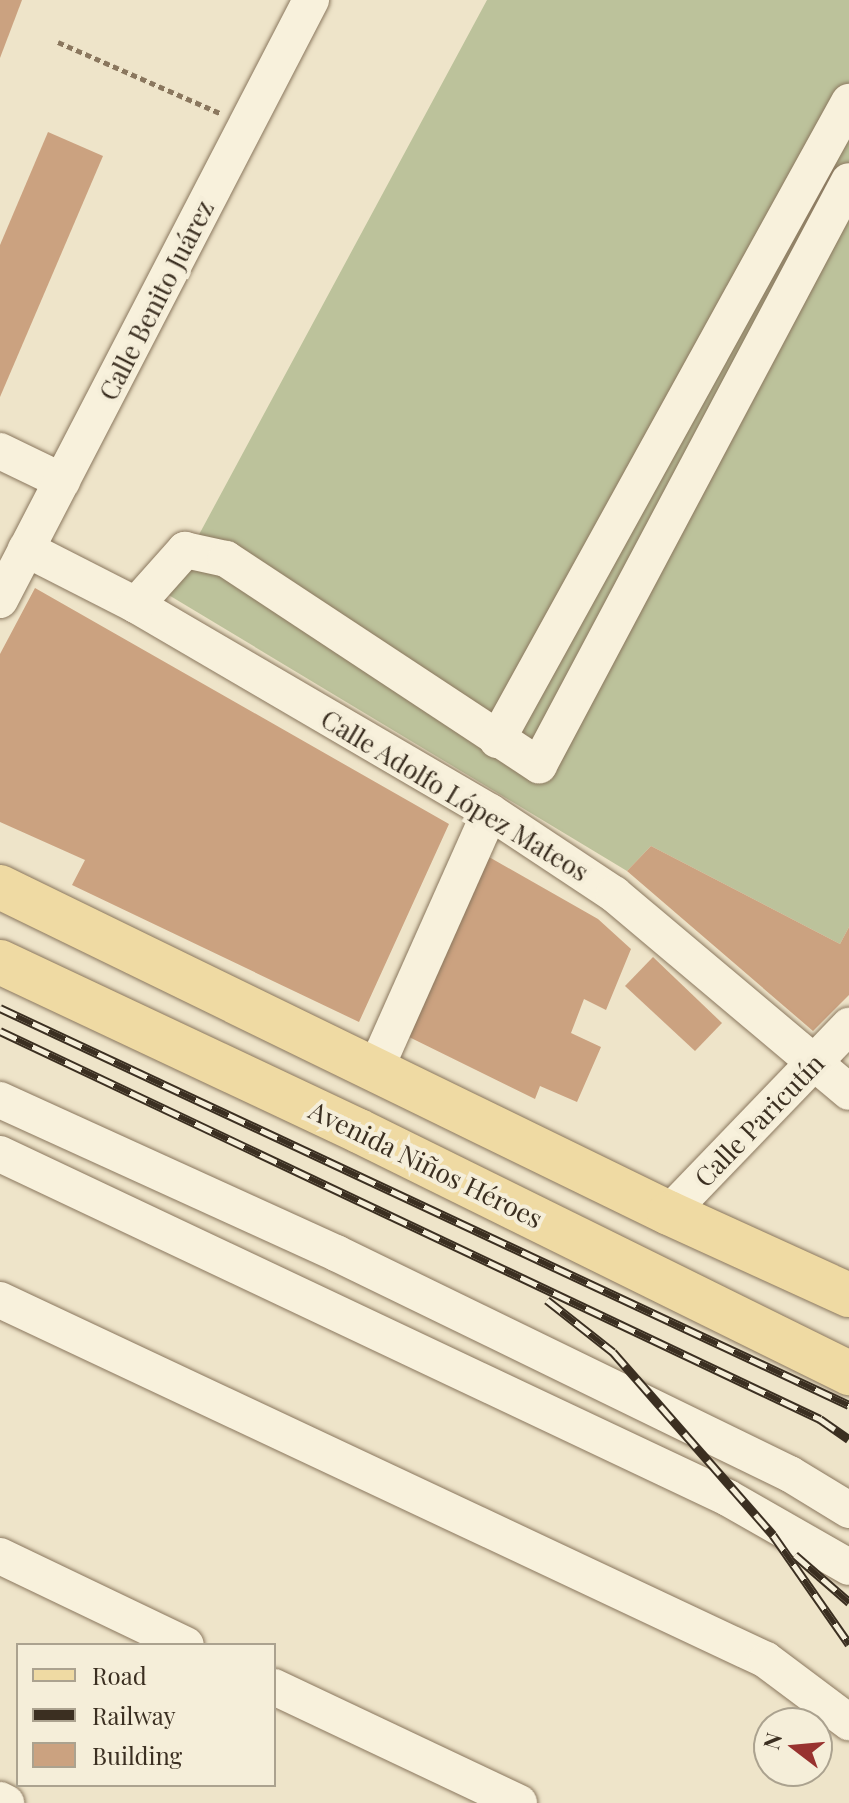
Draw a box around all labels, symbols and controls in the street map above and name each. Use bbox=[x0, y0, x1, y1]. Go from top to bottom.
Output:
street label: Calle Benito Juárez bbox=[92, 195, 220, 405]
street label: Calle Adolfo López Mateos bbox=[315, 703, 595, 887]
street label: Calle Paricutín bbox=[688, 1047, 830, 1193]
street label: Avenida Niños Héroes bbox=[304, 1094, 548, 1234]
legend bbox=[16, 1643, 276, 1787]
text: Road bbox=[92, 1659, 147, 1691]
text: Railway bbox=[92, 1699, 176, 1731]
north arrow bbox=[753, 1707, 833, 1787]
text: N bbox=[755, 1729, 788, 1753]
text: Building bbox=[92, 1739, 182, 1771]

